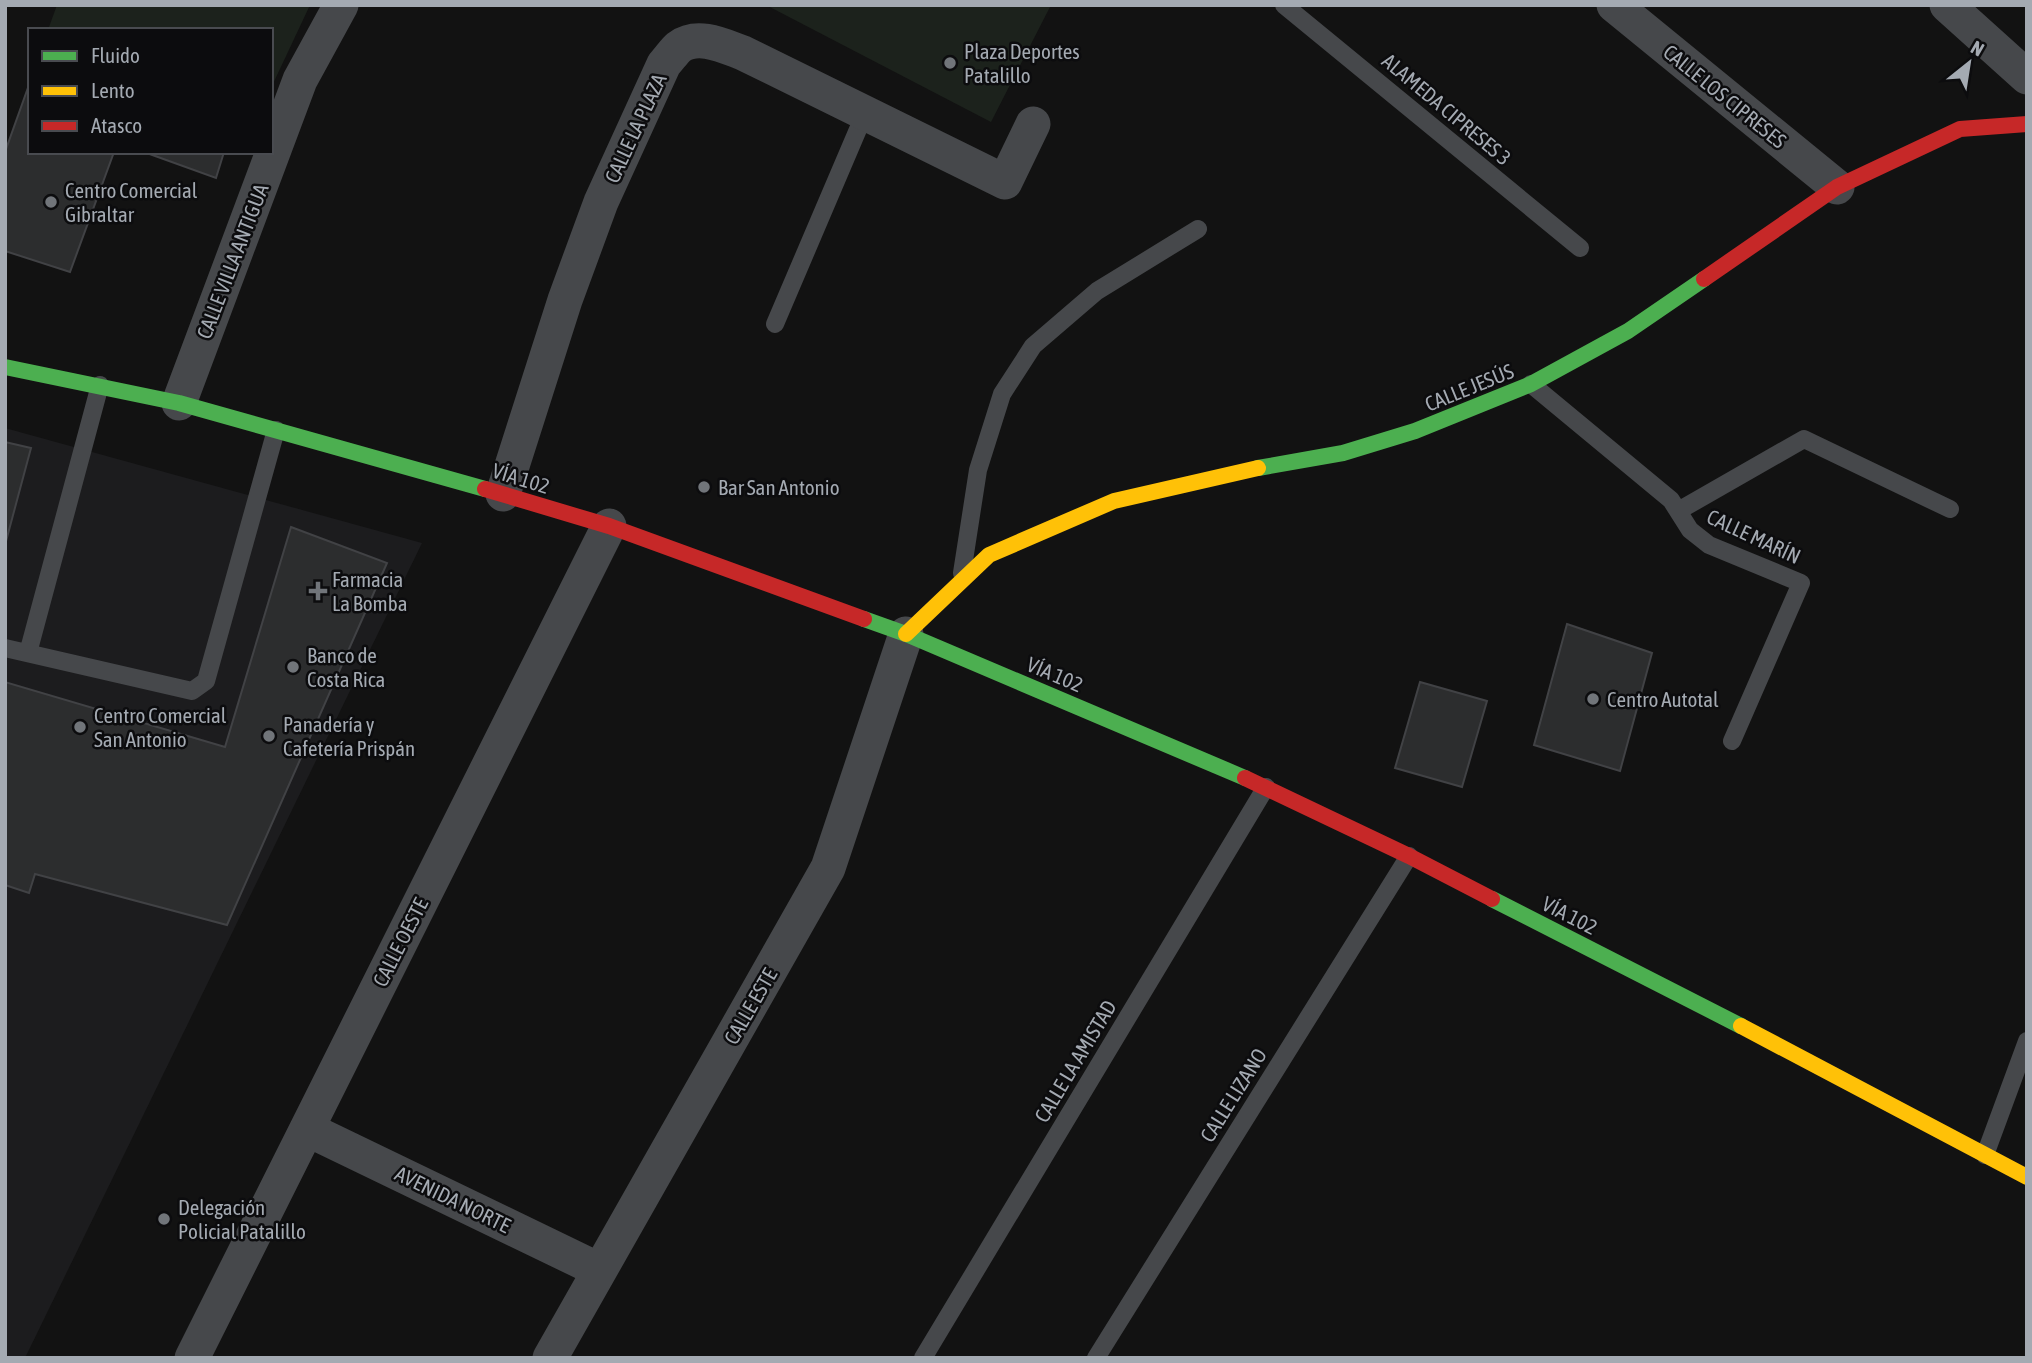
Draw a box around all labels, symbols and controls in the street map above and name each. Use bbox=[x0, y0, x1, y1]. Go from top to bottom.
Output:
legend bbox=[28, 28, 273, 154]
north arrow bbox=[1934, 28, 2004, 98]
text: N bbox=[1967, 36, 1988, 61]
place label: Plaza Deportes Patalillo bbox=[964, 39, 1080, 87]
street label: CALLE LOS CIPRESES bbox=[1659, 39, 1791, 153]
text: Fluido bbox=[91, 43, 140, 67]
street label: ALAMEDA CIPRESES 3 bbox=[1378, 48, 1516, 170]
marker: Plaza Deportes Patalillo bbox=[942, 55, 958, 71]
street label: CALLE LA PLAZA bbox=[599, 69, 671, 186]
text: Lento bbox=[91, 78, 135, 102]
text: Atasco bbox=[91, 113, 142, 137]
place label: Centro Comercial Gibraltar bbox=[65, 178, 198, 226]
street label: CALLE VILLA ANTIGUA bbox=[191, 180, 273, 342]
marker: Centro Comercial Gibraltar bbox=[43, 194, 59, 210]
street label: CALLE JESÚS bbox=[1421, 358, 1517, 416]
street label: VÍA 102 bbox=[490, 458, 552, 498]
place label: Bar San Antonio bbox=[718, 475, 840, 499]
marker: Bar San Antonio bbox=[696, 479, 712, 495]
street label: CALLE MARÍN bbox=[1703, 504, 1805, 568]
place label: Farmacia La Bomba bbox=[332, 567, 407, 615]
marker: Farmacia La Bomba bbox=[310, 583, 326, 599]
place label: Banco de Costa Rica bbox=[307, 643, 385, 691]
street label: VÍA 102 bbox=[1023, 652, 1087, 696]
marker: Banco de Costa Rica bbox=[285, 659, 301, 675]
place label: Centro Autotal bbox=[1607, 687, 1719, 711]
marker: Centro Autotal bbox=[1585, 691, 1601, 707]
place label: Centro Comercial San Antonio bbox=[94, 703, 227, 751]
place label: Panadería y Cafetería Prispán bbox=[283, 712, 415, 760]
marker: Centro Comercial San Antonio bbox=[72, 719, 88, 735]
marker: Panadería y Cafetería Prispán bbox=[261, 728, 277, 744]
street label: VÍA 102 bbox=[1539, 891, 1601, 939]
street label: CALLE OESTE bbox=[368, 894, 433, 990]
street label: CALLE ESTE bbox=[719, 964, 781, 1048]
street label: CALLE LA AMISTAD bbox=[1029, 996, 1121, 1126]
street label: CALLE LIZANO bbox=[1195, 1044, 1271, 1146]
street label: AVENIDA NORTE bbox=[392, 1161, 515, 1237]
place label: Delegación Policial Patalillo bbox=[178, 1195, 306, 1243]
marker: Delegación Policial Patalillo bbox=[156, 1211, 172, 1227]

